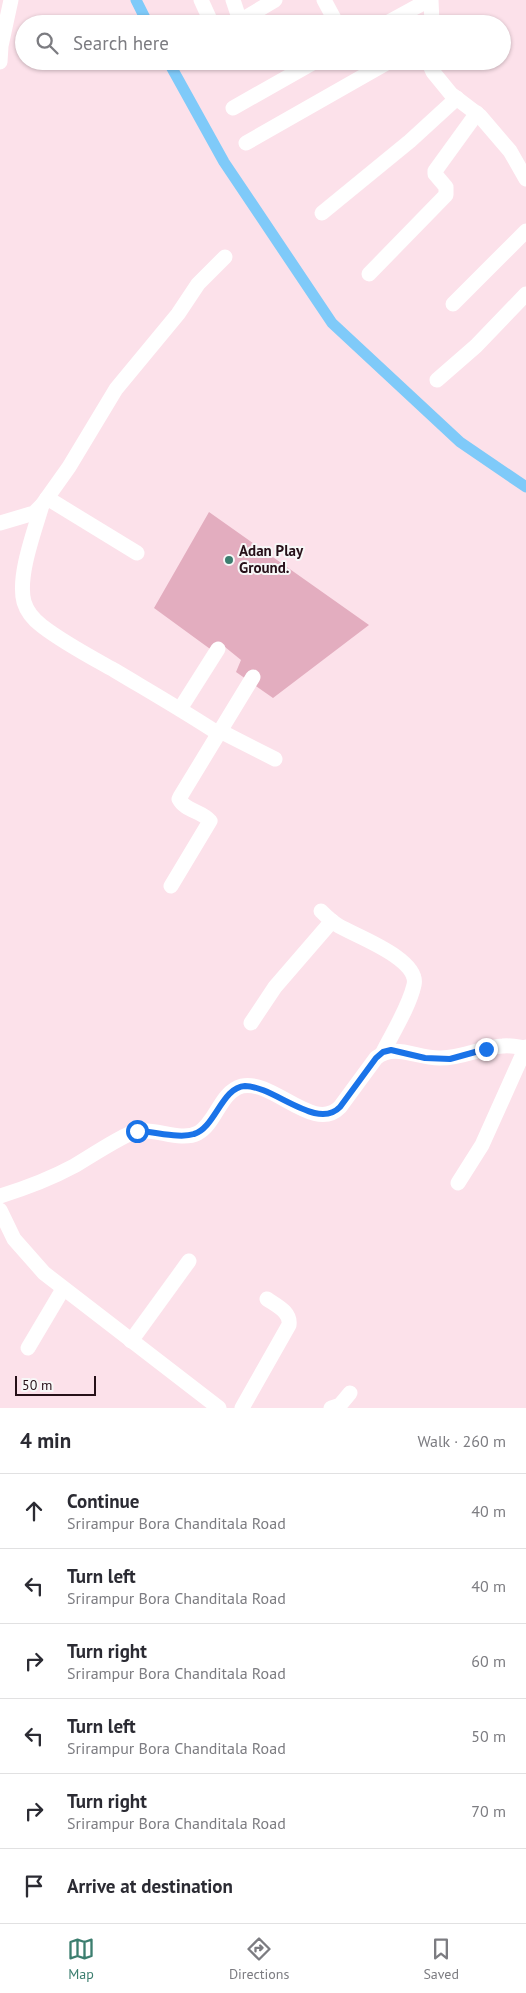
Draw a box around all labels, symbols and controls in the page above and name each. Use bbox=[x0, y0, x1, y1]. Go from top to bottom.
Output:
search box bbox=[15, 15, 511, 70]
icon: search bbox=[33, 29, 61, 57]
text: Search here bbox=[73, 31, 169, 55]
place label: Adan Play Ground. bbox=[239, 541, 304, 577]
marker: Adan Play Ground. bbox=[223, 554, 235, 566]
route end bbox=[475, 1038, 498, 1061]
route start bbox=[126, 1120, 149, 1143]
scale bar bbox=[15, 1373, 96, 1396]
text: 50 m bbox=[22, 1376, 52, 1394]
text: 4 min bbox=[20, 1427, 71, 1454]
text: Walk · 260 m bbox=[417, 1431, 506, 1451]
text: Continue bbox=[67, 1489, 139, 1513]
icon: ahead bbox=[20, 1497, 48, 1525]
text: 40 m bbox=[471, 1501, 506, 1521]
text: Srirampur Bora Chanditala Road bbox=[67, 1513, 286, 1533]
text: Turn left bbox=[67, 1564, 136, 1588]
icon: left bbox=[20, 1572, 48, 1600]
text: 40 m bbox=[471, 1576, 506, 1596]
text: Srirampur Bora Chanditala Road bbox=[67, 1588, 286, 1608]
text: Turn right bbox=[67, 1639, 147, 1663]
icon: right bbox=[20, 1647, 48, 1675]
text: 60 m bbox=[471, 1651, 506, 1671]
text: Srirampur Bora Chanditala Road bbox=[67, 1663, 286, 1683]
text: Turn left bbox=[67, 1714, 136, 1738]
icon: left bbox=[20, 1722, 48, 1750]
text: 50 m bbox=[471, 1726, 506, 1746]
text: Srirampur Bora Chanditala Road bbox=[67, 1738, 286, 1758]
text: Turn right bbox=[67, 1789, 147, 1813]
icon: right bbox=[20, 1797, 48, 1825]
text: 70 m bbox=[471, 1801, 506, 1821]
text: Srirampur Bora Chanditala Road bbox=[67, 1813, 286, 1833]
icon: arrive bbox=[20, 1872, 48, 1900]
text: Arrive at destination bbox=[67, 1874, 233, 1898]
tab: Map bbox=[67, 1935, 95, 1983]
tab: Directions bbox=[229, 1935, 289, 1983]
tab: Saved bbox=[423, 1935, 459, 1983]

